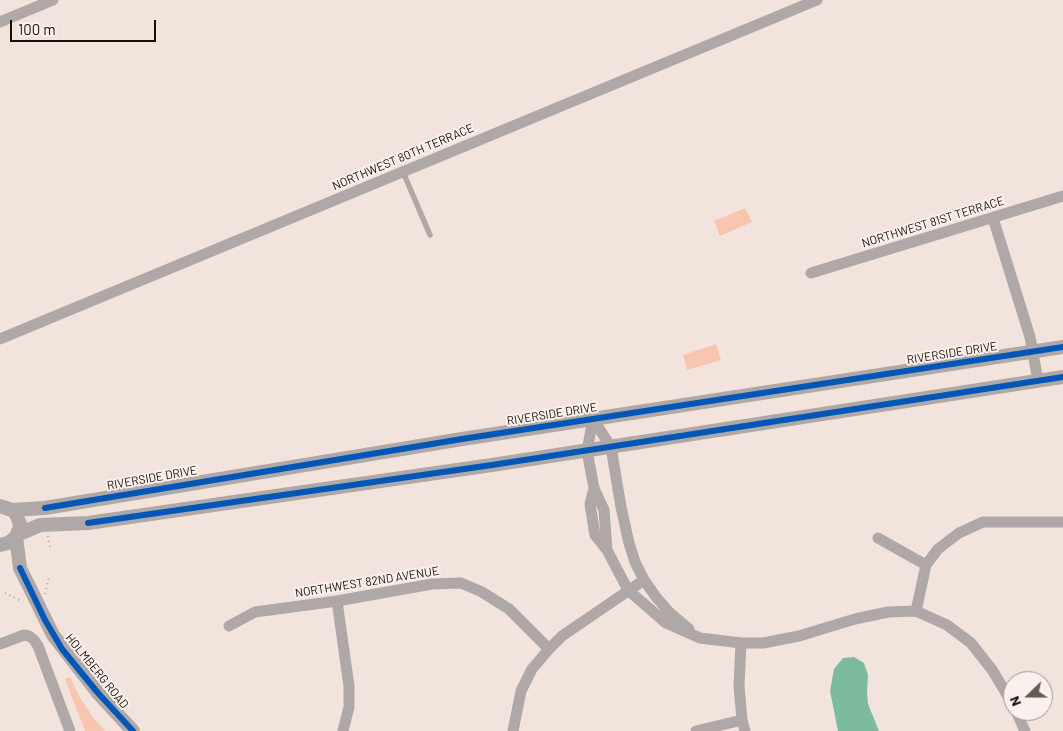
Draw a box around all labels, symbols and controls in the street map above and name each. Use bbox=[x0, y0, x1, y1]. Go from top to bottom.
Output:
scale bar bbox=[12, 10, 159, 42]
text: 100 m bbox=[18, 20, 56, 38]
street label: NORTHWEST 80TH TERRACE bbox=[330, 121, 476, 193]
street label: NORTHWEST 81ST TERRACE bbox=[860, 193, 1006, 251]
street label: RIVERSIDE DRIVE bbox=[906, 339, 998, 367]
street label: RIVERSIDE DRIVE bbox=[506, 400, 598, 428]
street label: RIVERSIDE DRIVE bbox=[106, 463, 198, 493]
street label: NORTHWEST 82ND AVENUE bbox=[294, 563, 440, 601]
street label: HOLMBERG ROAD bbox=[62, 631, 132, 711]
north arrow bbox=[1003, 671, 1053, 721]
text: N bbox=[1005, 694, 1024, 709]

